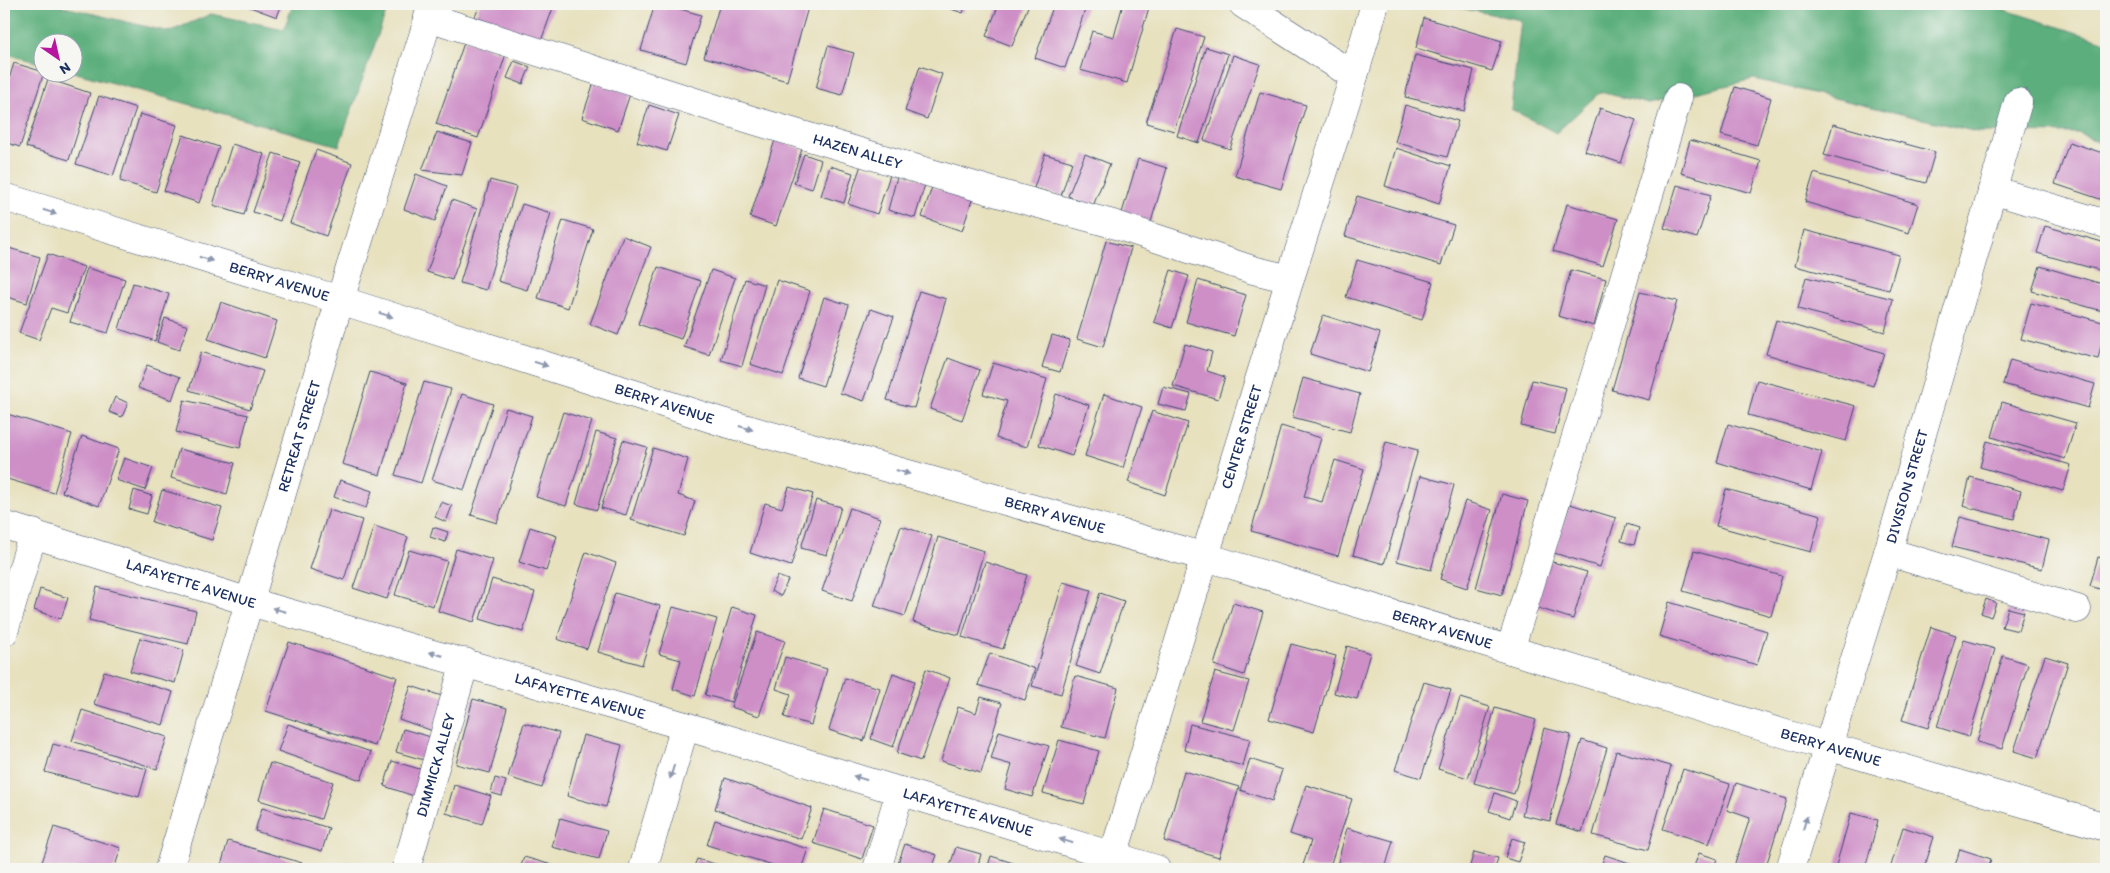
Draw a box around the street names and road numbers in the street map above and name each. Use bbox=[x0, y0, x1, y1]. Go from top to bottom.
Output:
street label: HAZEN ALLEY bbox=[811, 130, 905, 173]
street label: BERRY AVENUE bbox=[227, 258, 332, 305]
street label: RETREAT STREET bbox=[274, 377, 325, 494]
street label: BERRY AVENUE bbox=[612, 379, 717, 428]
street label: CENTER STREET bbox=[1217, 382, 1266, 491]
street label: DIVISION STREET bbox=[1882, 427, 1932, 546]
street label: BERRY AVENUE bbox=[1002, 492, 1107, 537]
street label: LAFAYETTE AVENUE bbox=[124, 555, 258, 612]
street label: BERRY AVENUE bbox=[1390, 605, 1495, 653]
street label: LAFAYETTE AVENUE bbox=[513, 669, 648, 723]
street label: DIMMICK ALLEY bbox=[412, 711, 459, 819]
street label: BERRY AVENUE bbox=[1778, 724, 1883, 770]
street label: LAFAYETTE AVENUE bbox=[901, 784, 1035, 840]

